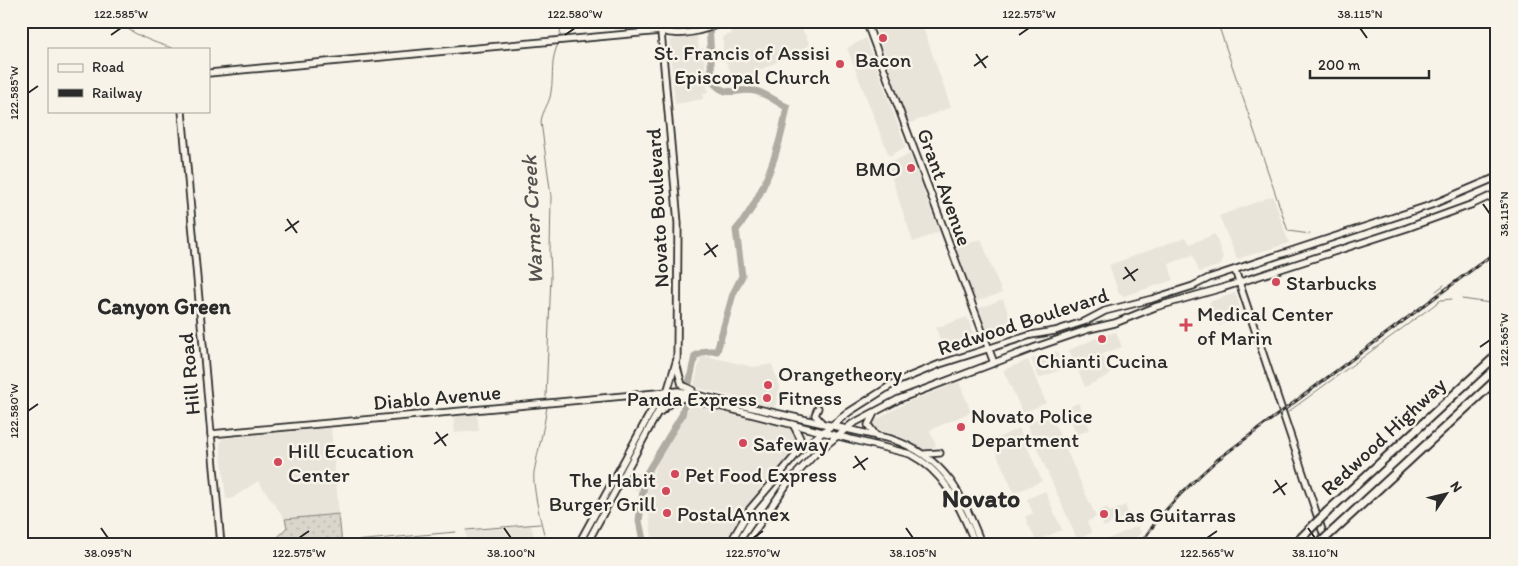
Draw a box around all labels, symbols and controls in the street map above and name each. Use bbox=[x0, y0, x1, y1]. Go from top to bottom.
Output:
text: 122.585°W bbox=[94, 7, 148, 21]
text: 122.580°W bbox=[547, 7, 603, 21]
text: 122.575°W bbox=[1002, 7, 1056, 21]
text: 38.115°N bbox=[1337, 7, 1383, 21]
marker: Bacon bbox=[877, 32, 889, 44]
place label: St. Francis of Assisi Episcopal Church bbox=[654, 40, 830, 89]
place label: Bacon bbox=[855, 47, 911, 72]
legend bbox=[48, 48, 210, 112]
scale bar bbox=[1310, 48, 1429, 80]
text: 200 m bbox=[1318, 56, 1361, 74]
text: Road bbox=[92, 58, 125, 76]
marker: St. Francis of Assisi Episcopal Church bbox=[834, 58, 846, 70]
text: 122.585°W bbox=[7, 66, 21, 120]
text: Railway bbox=[92, 84, 142, 102]
street label: Grant Avenue bbox=[912, 125, 978, 249]
street label: Novato Boulevard bbox=[640, 127, 674, 289]
water label: Warner Creek bbox=[515, 153, 549, 285]
place label: BMO bbox=[855, 156, 901, 181]
marker: BMO bbox=[905, 162, 917, 174]
text: 38.115°N bbox=[1497, 191, 1511, 237]
place label: Starbucks bbox=[1286, 270, 1377, 295]
marker: Starbucks bbox=[1270, 276, 1282, 288]
street label: Redwood Boulevard bbox=[934, 281, 1112, 360]
district label: Canyon Green bbox=[97, 293, 231, 320]
place label: Medical Center of Marin bbox=[1197, 301, 1334, 350]
text: 122.565°W bbox=[1497, 313, 1511, 367]
marker: Medical Center of Marin bbox=[1179, 318, 1193, 332]
street label: Hill Road bbox=[173, 331, 205, 416]
marker: Chianti Cucina bbox=[1096, 333, 1108, 345]
place label: Chianti Cucina bbox=[1036, 348, 1168, 373]
place label: Orangetheory Fitness bbox=[778, 361, 902, 410]
street label: Redwood Highway bbox=[1315, 372, 1451, 500]
street label: Diablo Avenue bbox=[372, 379, 502, 415]
marker: Orangetheory Fitness bbox=[762, 379, 774, 391]
text: 122.580°W bbox=[7, 383, 21, 439]
place label: Panda Express bbox=[627, 386, 757, 411]
marker: Panda Express bbox=[761, 392, 773, 404]
place label: Novato Police Department bbox=[971, 403, 1093, 452]
marker: Novato Police Department bbox=[955, 421, 967, 433]
place label: Safeway bbox=[753, 431, 829, 456]
marker: Safeway bbox=[737, 437, 749, 449]
place label: Hill Ecucation Center bbox=[288, 438, 414, 487]
marker: Hill Ecucation Center bbox=[272, 456, 284, 468]
place label: Pet Food Express bbox=[685, 462, 837, 487]
place label: The Habit Burger Grill bbox=[549, 467, 656, 516]
marker: Pet Food Express bbox=[669, 468, 681, 480]
north arrow bbox=[1420, 468, 1470, 518]
text: N bbox=[1447, 478, 1466, 496]
district label: Novato bbox=[942, 482, 1020, 514]
marker: The Habit Burger Grill bbox=[660, 485, 672, 497]
place label: PostalAnnex bbox=[677, 501, 790, 526]
place label: Las Guitarras bbox=[1114, 502, 1236, 527]
marker: PostalAnnex bbox=[661, 507, 673, 519]
marker: Las Guitarras bbox=[1098, 508, 1110, 520]
text: 38.095°N bbox=[84, 546, 132, 560]
text: 122.575°W bbox=[272, 546, 326, 560]
text: 38.100°N bbox=[487, 546, 535, 560]
text: 122.570°W bbox=[726, 546, 780, 560]
text: 38.105°N bbox=[890, 546, 936, 560]
text: 122.565°W bbox=[1180, 546, 1234, 560]
text: 38.110°N bbox=[1292, 546, 1338, 560]

